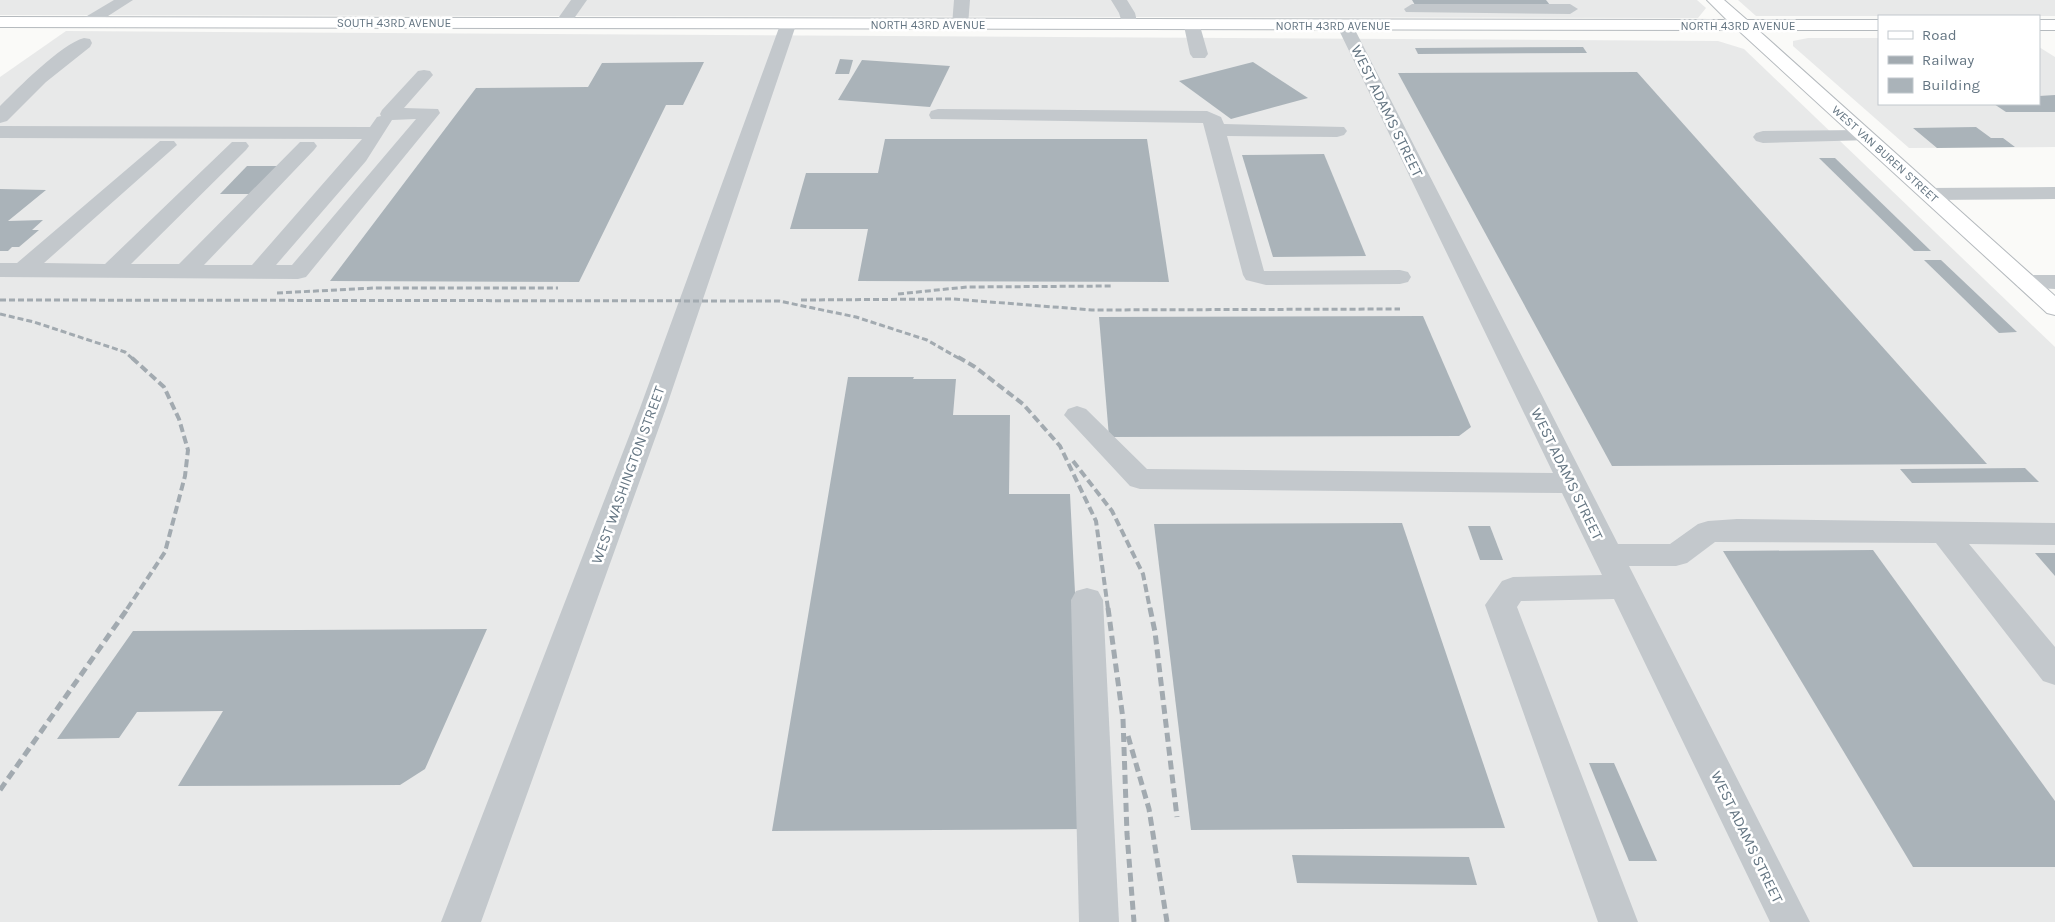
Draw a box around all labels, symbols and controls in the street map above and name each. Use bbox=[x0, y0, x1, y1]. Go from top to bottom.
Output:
legend bbox=[1878, 15, 2040, 105]
street label: SOUTH 43RD AVENUE bbox=[337, 16, 451, 30]
street label: NORTH 43RD AVENUE bbox=[871, 18, 985, 32]
street label: NORTH 43RD AVENUE bbox=[1276, 19, 1390, 33]
street label: NORTH 43RD AVENUE bbox=[1681, 19, 1795, 33]
text: Road bbox=[1922, 26, 1957, 44]
street label: WEST ADAMS STREET bbox=[1347, 42, 1427, 180]
text: Railway bbox=[1922, 51, 1974, 69]
text: Building bbox=[1922, 76, 1980, 94]
street label: WEST VAN BUREN STREET bbox=[1829, 102, 1941, 206]
street label: WEST WASHINGTON STREET bbox=[587, 383, 669, 566]
street label: WEST ADAMS STREET bbox=[1527, 405, 1607, 543]
street label: WEST ADAMS STREET bbox=[1707, 768, 1787, 906]

